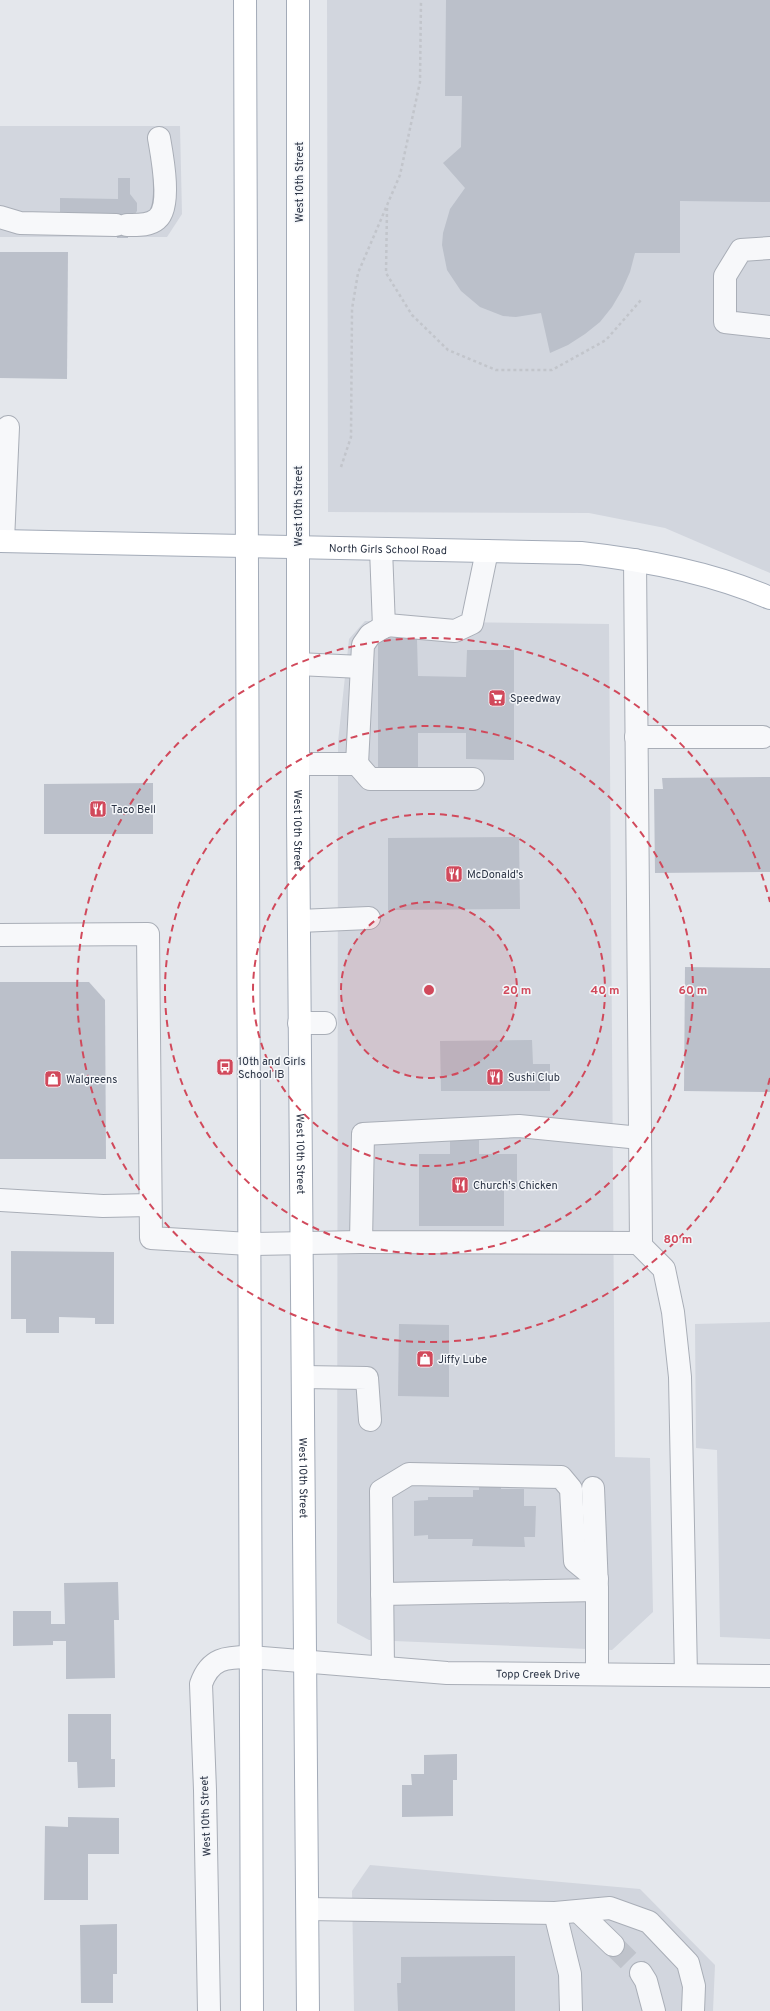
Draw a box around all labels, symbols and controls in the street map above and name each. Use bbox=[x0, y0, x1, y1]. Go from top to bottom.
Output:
street label: West 10th Street bbox=[293, 142, 307, 222]
street label: West 10th Street bbox=[292, 466, 306, 546]
street label: North Girls School Road bbox=[329, 542, 447, 558]
supermarket icon: Speedway bbox=[487, 688, 507, 708]
place label: Speedway bbox=[510, 692, 561, 706]
street label: West 10th Street bbox=[290, 790, 304, 871]
restaurant icon: Taco Bell bbox=[88, 799, 108, 819]
place label: Taco Bell bbox=[111, 803, 156, 817]
restaurant icon: McDonald's bbox=[444, 864, 464, 884]
place label: McDonald's bbox=[467, 868, 523, 882]
centre of rings bbox=[422, 983, 436, 997]
text: 20 m bbox=[503, 983, 531, 999]
text: 40 m bbox=[590, 983, 620, 999]
text: 60 m bbox=[679, 983, 707, 999]
place label: 10th and Girls School IB bbox=[238, 1055, 306, 1082]
bus stop icon: 10th and Girls School IB bbox=[215, 1057, 235, 1077]
restaurant icon: Sushi Club bbox=[485, 1067, 505, 1087]
shop icon: Walgreens bbox=[43, 1069, 63, 1089]
place label: Sushi Club bbox=[508, 1071, 560, 1085]
place label: Walgreens bbox=[66, 1073, 117, 1087]
street label: West 10th Street bbox=[292, 1113, 307, 1195]
restaurant icon: Church's Chicken bbox=[450, 1175, 470, 1195]
place label: Church's Chicken bbox=[473, 1179, 558, 1193]
text: 80 m bbox=[664, 1232, 692, 1248]
shop icon: Jiffy Lube bbox=[415, 1349, 435, 1369]
place label: Jiffy Lube bbox=[438, 1353, 487, 1367]
street label: West 10th Street bbox=[295, 1437, 310, 1519]
street label: Topp Creek Drive bbox=[496, 1667, 580, 1682]
street label: West 10th Street bbox=[198, 1775, 214, 1857]

